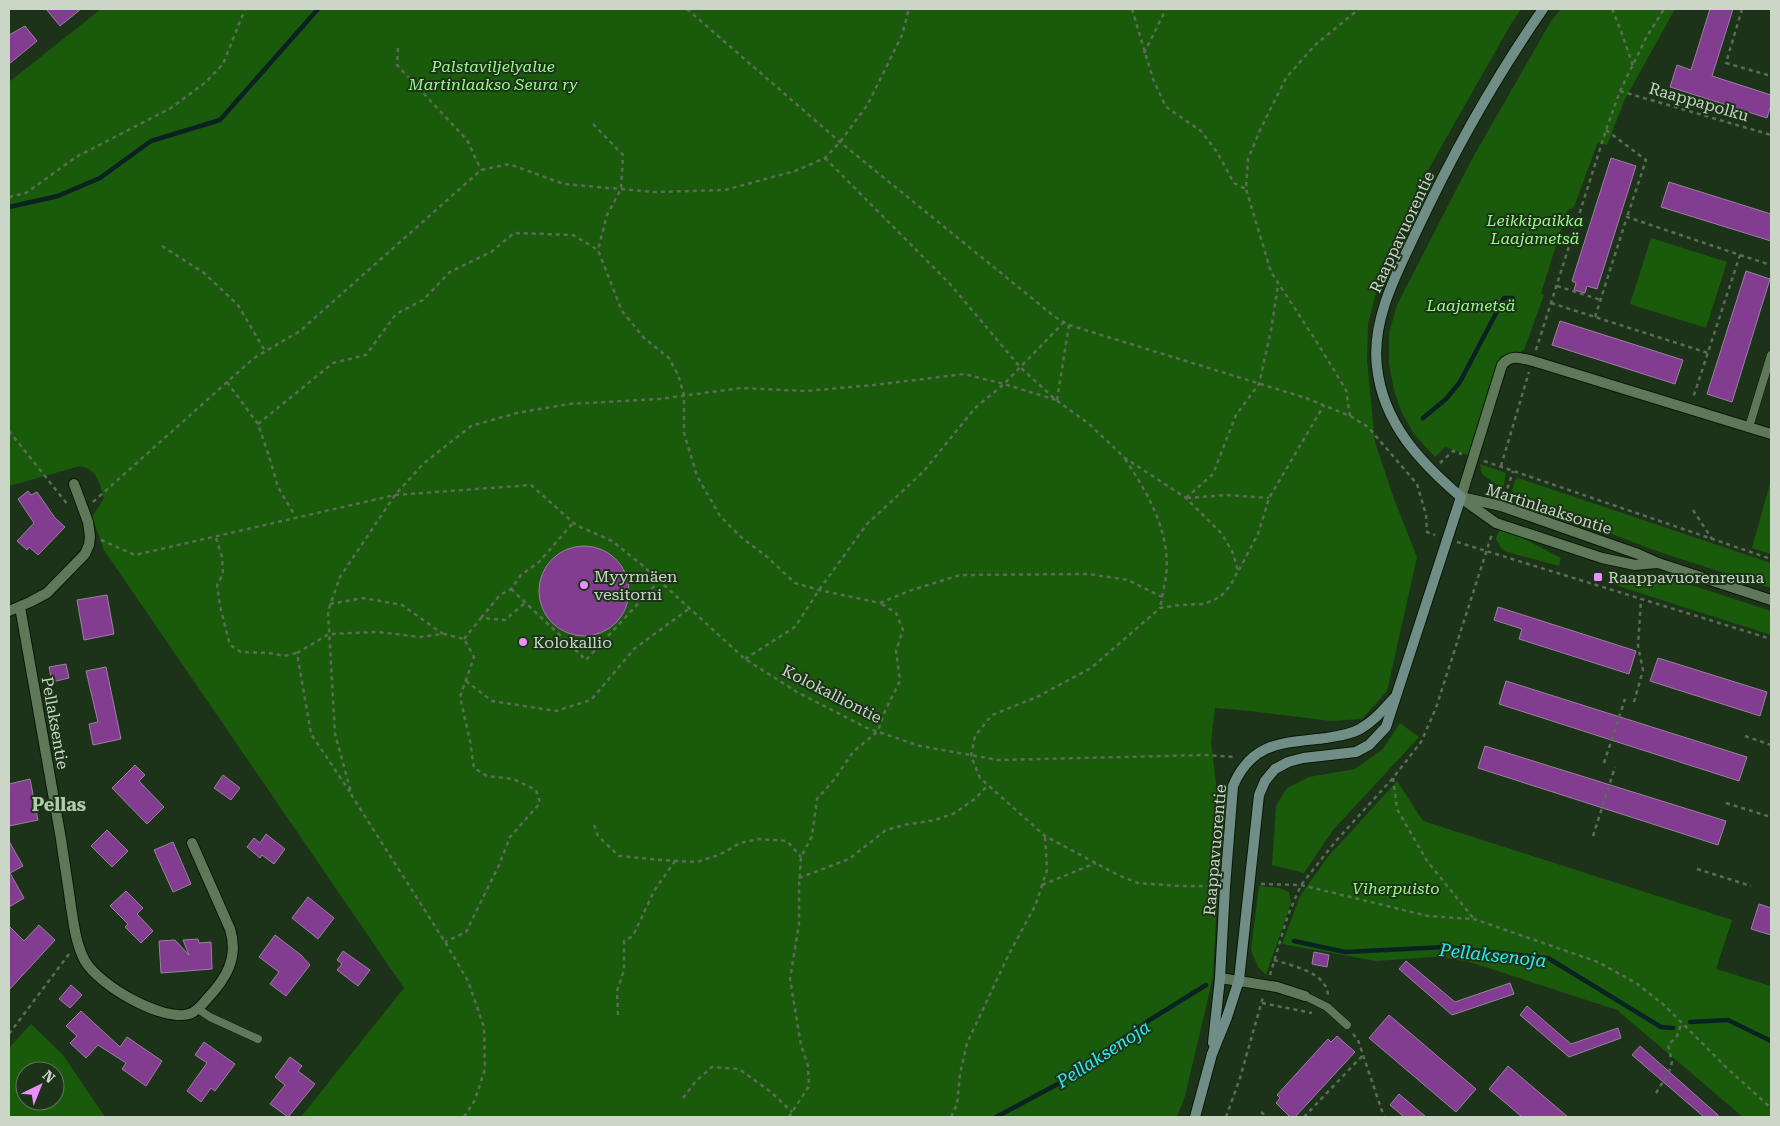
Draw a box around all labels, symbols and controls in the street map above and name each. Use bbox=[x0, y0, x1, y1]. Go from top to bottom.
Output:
park label: Palstaviljelyalue Martinlaakso Seura ry bbox=[408, 57, 578, 94]
street label: Raappapolku bbox=[1647, 79, 1751, 125]
street label: Raappavuorentie bbox=[1366, 168, 1439, 296]
park label: Leikkipaikka Laajametsä bbox=[1486, 211, 1584, 248]
park label: Laajametsä bbox=[1425, 296, 1516, 315]
street label: Martinlaaksontie bbox=[1484, 480, 1615, 538]
place label: Myyrmäen vesitorni bbox=[594, 567, 677, 604]
place label: Raappavuorenreuna bbox=[1608, 568, 1764, 587]
marker: Raappavuorenreuna bbox=[1592, 571, 1604, 583]
marker: Myyrmäen vesitorni bbox=[578, 579, 590, 591]
place label: Kolokallio bbox=[533, 633, 612, 652]
marker: Kolokallio bbox=[517, 636, 529, 648]
street label: Kolokalliontie bbox=[779, 661, 885, 727]
street label: Pellaksentie bbox=[38, 675, 73, 771]
street label: Raappavuorentie bbox=[1200, 783, 1230, 916]
district label: Pellas bbox=[32, 794, 86, 815]
park label: Viherpuisto bbox=[1352, 879, 1440, 898]
water label: Pellaksenoja bbox=[1437, 939, 1548, 971]
water label: Pellaksenoja bbox=[1051, 1016, 1154, 1093]
north arrow bbox=[15, 1061, 65, 1111]
text: N bbox=[39, 1067, 58, 1086]

